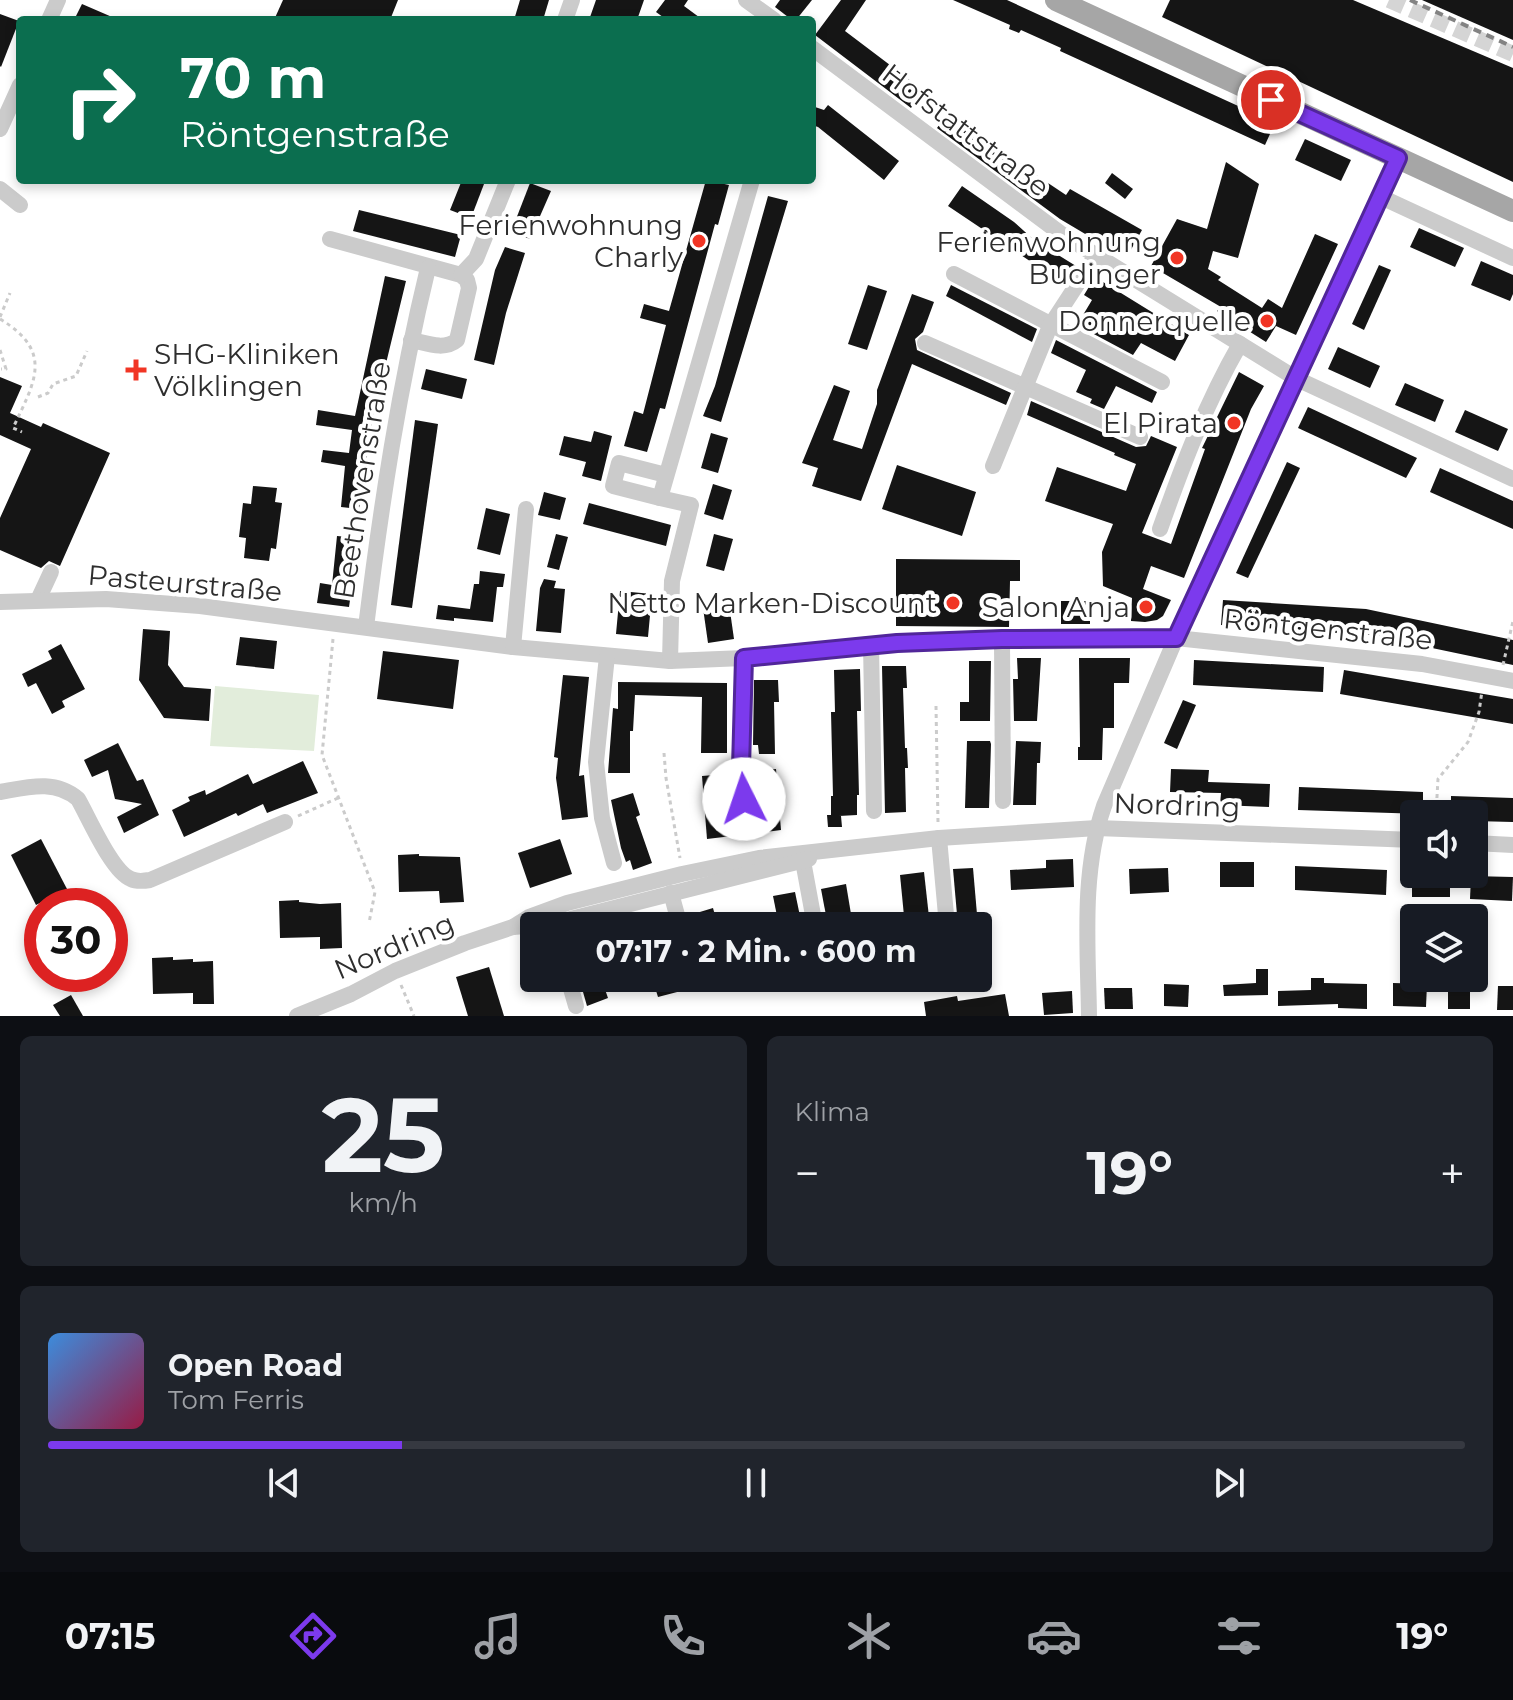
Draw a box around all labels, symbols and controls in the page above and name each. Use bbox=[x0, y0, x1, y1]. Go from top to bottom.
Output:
text: 70 m bbox=[180, 44, 326, 112]
icon: right bbox=[48, 48, 152, 152]
street label: Hofstattstraße bbox=[876, 56, 1056, 204]
pin bbox=[1237, 66, 1305, 134]
icon: arrive bbox=[1249, 78, 1293, 122]
text: Röntgenstraße bbox=[180, 112, 450, 156]
place label: Ferienwohnung Charly bbox=[458, 208, 684, 274]
place label: Ferienwohnung Budinger bbox=[936, 225, 1161, 291]
marker: Ferienwohnung Charly bbox=[690, 232, 708, 250]
marker: Ferienwohnung Budinger bbox=[1168, 249, 1186, 267]
place label: Donnerquelle bbox=[1058, 304, 1251, 338]
marker: Donnerquelle bbox=[1258, 312, 1276, 330]
place label: SHG-Kliniken Völklingen bbox=[154, 337, 340, 403]
marker: SHG-Kliniken Völklingen bbox=[125, 359, 147, 381]
street label: Beethovenstraße bbox=[326, 359, 398, 601]
place label: El Pirata bbox=[1103, 406, 1218, 440]
marker: El Pirata bbox=[1225, 414, 1243, 432]
street label: Pasteurstraße bbox=[86, 558, 284, 608]
place label: Netto Marken-Discount bbox=[607, 586, 937, 620]
place label: Salon Anja bbox=[982, 590, 1130, 624]
marker: Netto Marken-Discount bbox=[944, 594, 962, 612]
marker: Salon Anja bbox=[1137, 598, 1155, 616]
street label: Röntgenstraße bbox=[1222, 601, 1434, 657]
position arrow bbox=[702, 757, 786, 841]
street label: Nordring bbox=[1113, 786, 1241, 824]
map controls bbox=[1400, 800, 1488, 992]
button: sound bbox=[1400, 800, 1488, 888]
speed limit sign: 30 bbox=[24, 888, 128, 992]
button: layers bbox=[1400, 904, 1488, 992]
street label: Nordring bbox=[329, 906, 459, 986]
text: 07:17 · 2 Min. · 600 m bbox=[596, 933, 916, 970]
text: 25 bbox=[322, 1071, 445, 1198]
text: Klima bbox=[795, 1096, 870, 1128]
text: 19° bbox=[1086, 1136, 1173, 1209]
text: − bbox=[795, 1146, 820, 1200]
text: + bbox=[1440, 1146, 1465, 1200]
text: km/h bbox=[349, 1187, 418, 1219]
text: Open Road bbox=[168, 1347, 343, 1384]
text: Tom Ferris bbox=[168, 1384, 304, 1416]
icon: previous bbox=[262, 1461, 306, 1505]
icon: pause bbox=[734, 1461, 778, 1505]
icon: next bbox=[1207, 1461, 1251, 1505]
icon: directions bbox=[285, 1608, 341, 1664]
icon: music bbox=[470, 1608, 526, 1664]
icon: phone bbox=[655, 1608, 711, 1664]
icon: climate bbox=[841, 1608, 897, 1664]
icon: car bbox=[1026, 1608, 1082, 1664]
icon: filters bbox=[1211, 1608, 1267, 1664]
text: 07:15 bbox=[65, 1614, 156, 1658]
text: 19° bbox=[1396, 1614, 1448, 1658]

